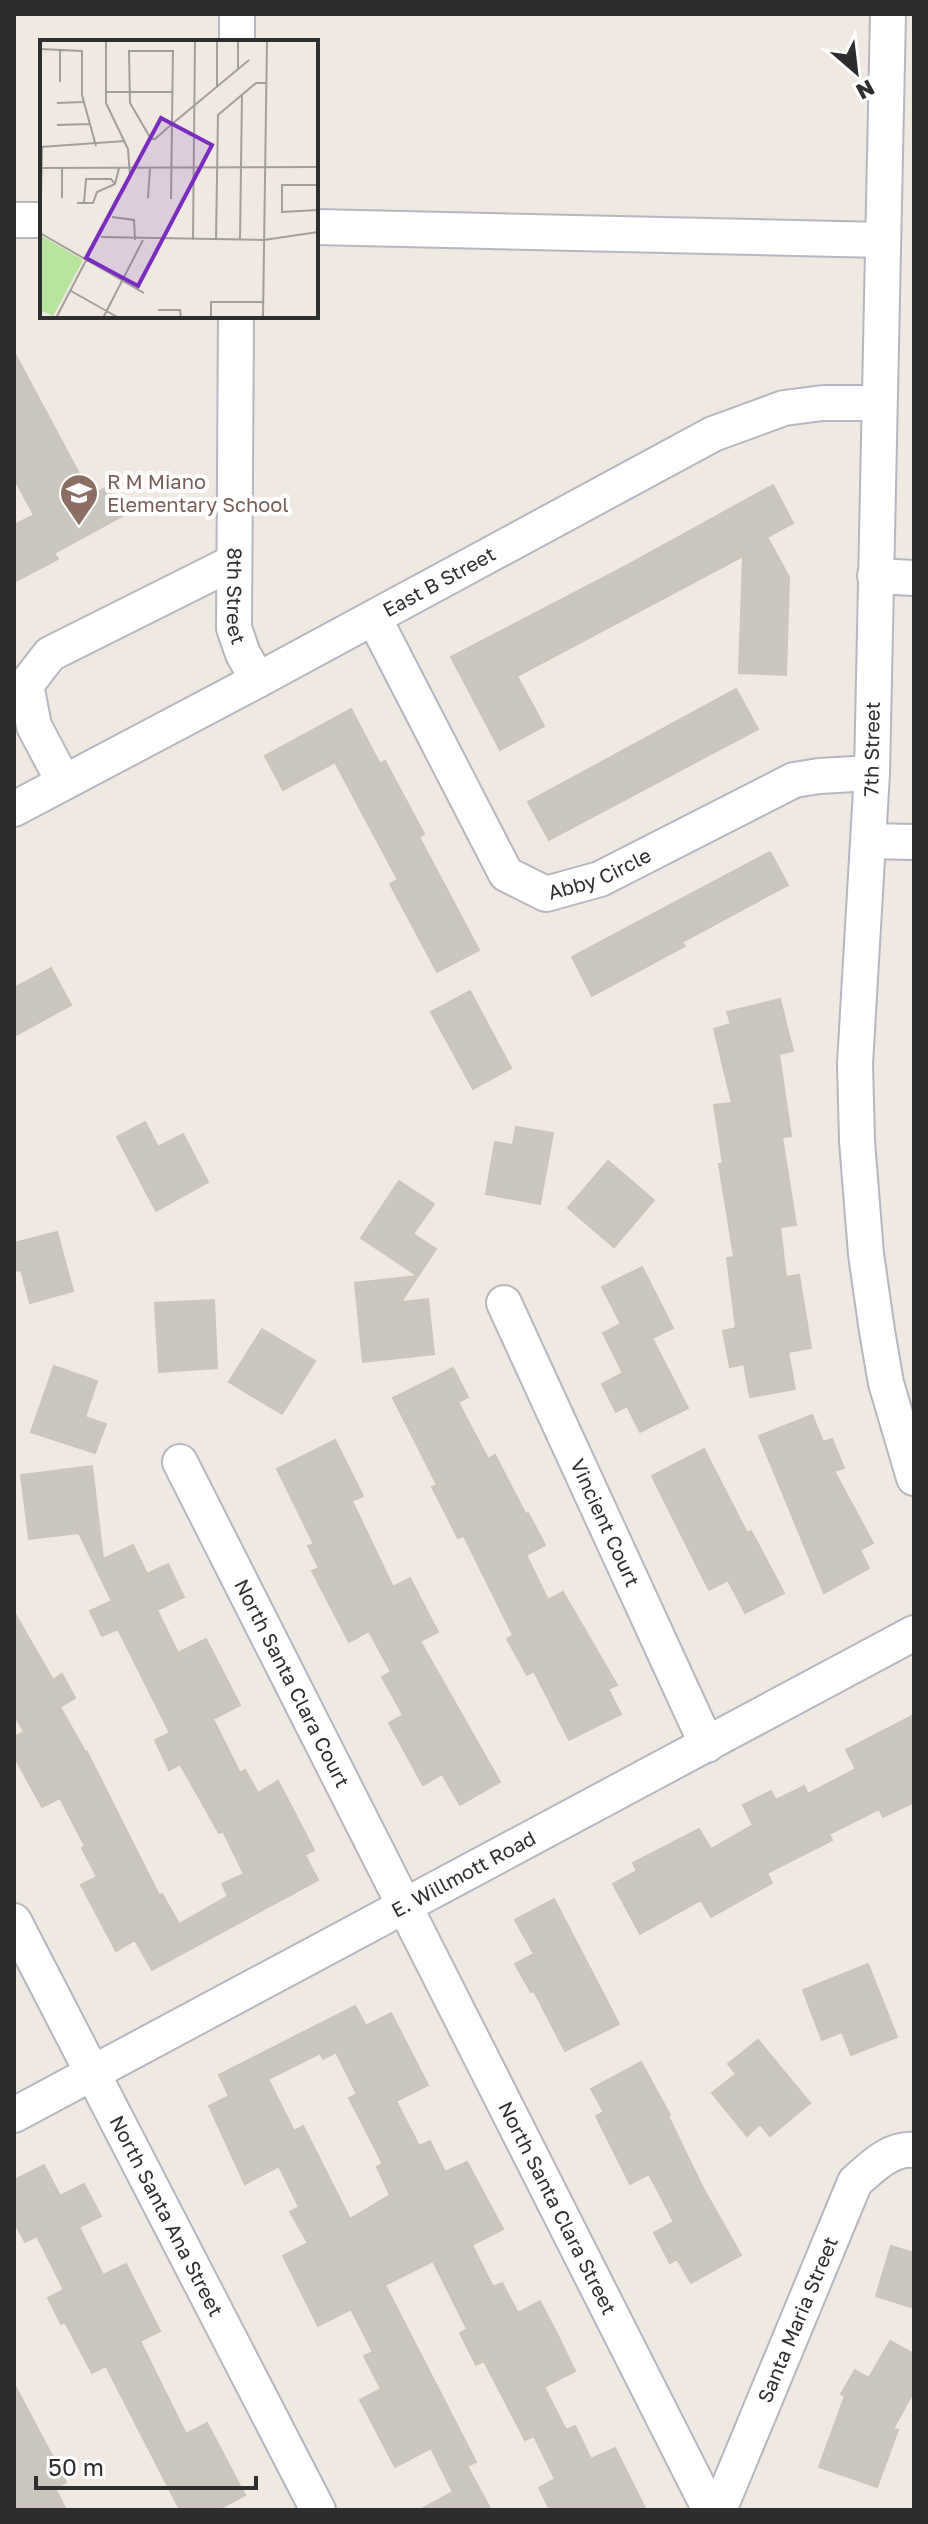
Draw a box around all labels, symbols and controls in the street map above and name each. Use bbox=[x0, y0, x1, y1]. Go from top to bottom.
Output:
north arrow bbox=[816, 32, 896, 112]
inset map bbox=[40, 40, 318, 318]
text: N bbox=[852, 74, 879, 106]
place label: R M Miano Elementary School bbox=[107, 469, 289, 516]
school or university icon: R M Miano Elementary School bbox=[58, 472, 100, 527]
street label: East B Street bbox=[378, 541, 499, 621]
street label: 8th Street bbox=[223, 548, 252, 647]
street label: 7th Street bbox=[858, 701, 884, 797]
street label: Abby Circle bbox=[545, 842, 655, 904]
street label: Vincient Court bbox=[566, 1455, 646, 1590]
street label: North Santa Clara Court bbox=[230, 1575, 356, 1791]
street label: E. Willmott Road bbox=[387, 1825, 539, 1922]
street label: North Santa Clara Street bbox=[494, 2097, 622, 2318]
street label: North Santa Ana Street bbox=[105, 2111, 229, 2320]
street label: Santa Maria Street bbox=[752, 2233, 842, 2406]
scale bar bbox=[36, 2440, 256, 2490]
text: 50 m bbox=[48, 2452, 104, 2481]

